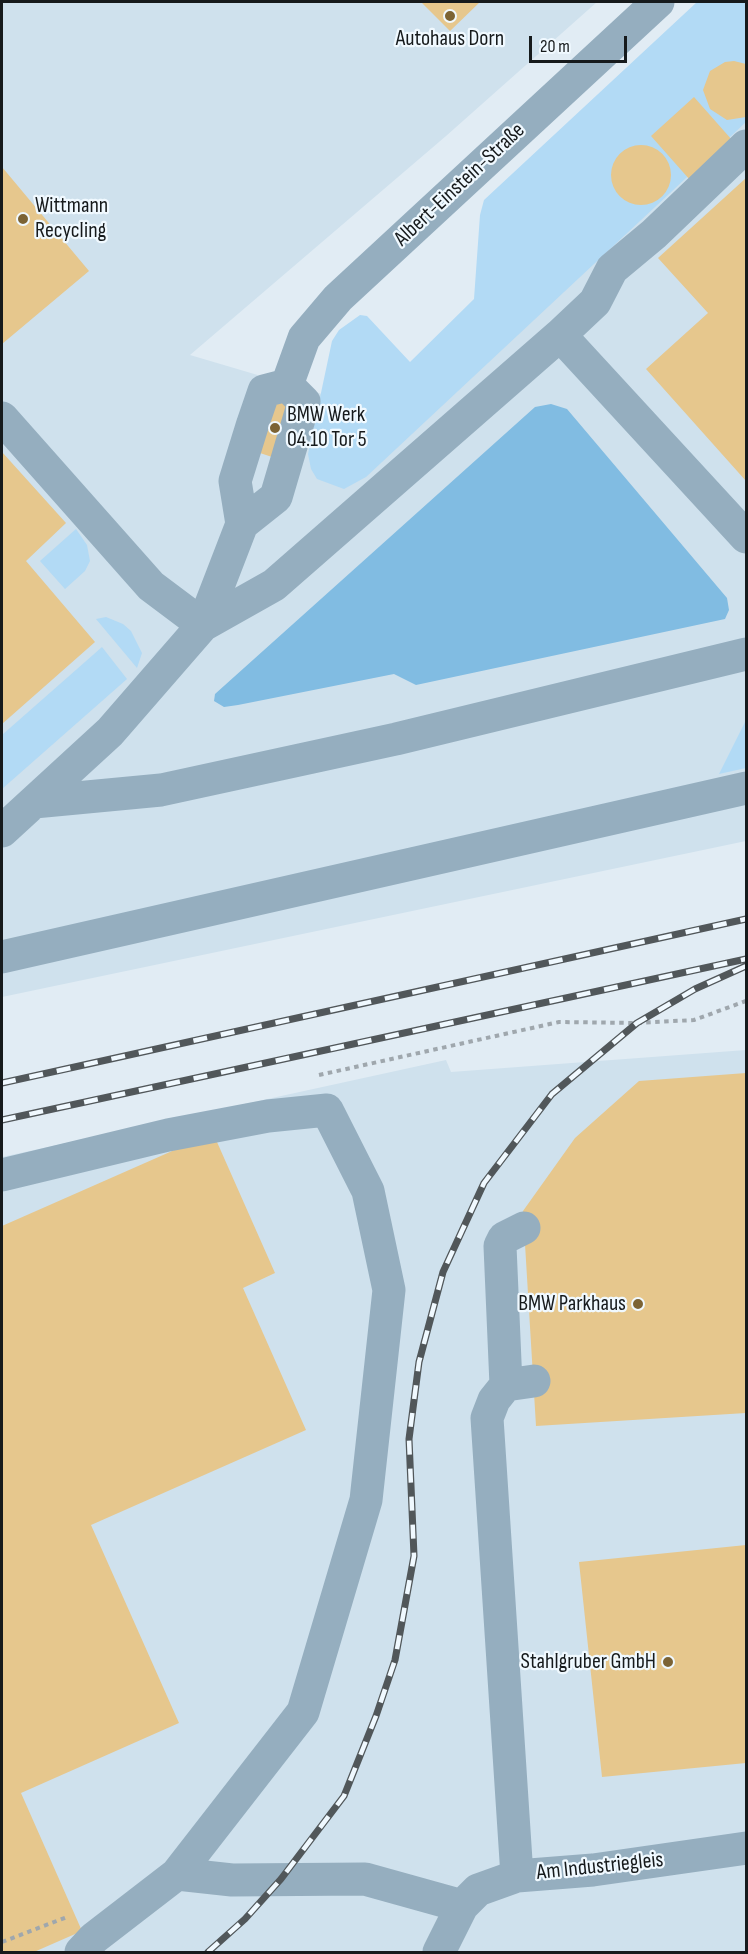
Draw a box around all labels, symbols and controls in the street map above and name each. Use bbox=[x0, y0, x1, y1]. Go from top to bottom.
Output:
marker: Autohaus Dorn bbox=[443, 9, 457, 23]
scale bar bbox=[532, 24, 630, 62]
place label: Autohaus Dorn bbox=[396, 26, 504, 52]
text: 20 m bbox=[540, 36, 570, 57]
street label: Albert-Einstein-Straße bbox=[389, 118, 531, 252]
place label: Wittmann Recycling bbox=[35, 193, 108, 244]
marker: Wittmann Recycling bbox=[16, 212, 30, 226]
place label: BMW Werk 04.10 Tor 5 bbox=[287, 402, 367, 454]
marker: BMW Werk 04.10 Tor 5 bbox=[268, 421, 282, 435]
place label: BMW Parkhaus bbox=[518, 1291, 626, 1317]
marker: BMW Parkhaus bbox=[631, 1297, 645, 1311]
place label: Stahlgruber GmbH bbox=[520, 1649, 656, 1675]
marker: Stahlgruber GmbH bbox=[661, 1655, 675, 1669]
street label: Am Industriegleis bbox=[535, 1847, 665, 1887]

